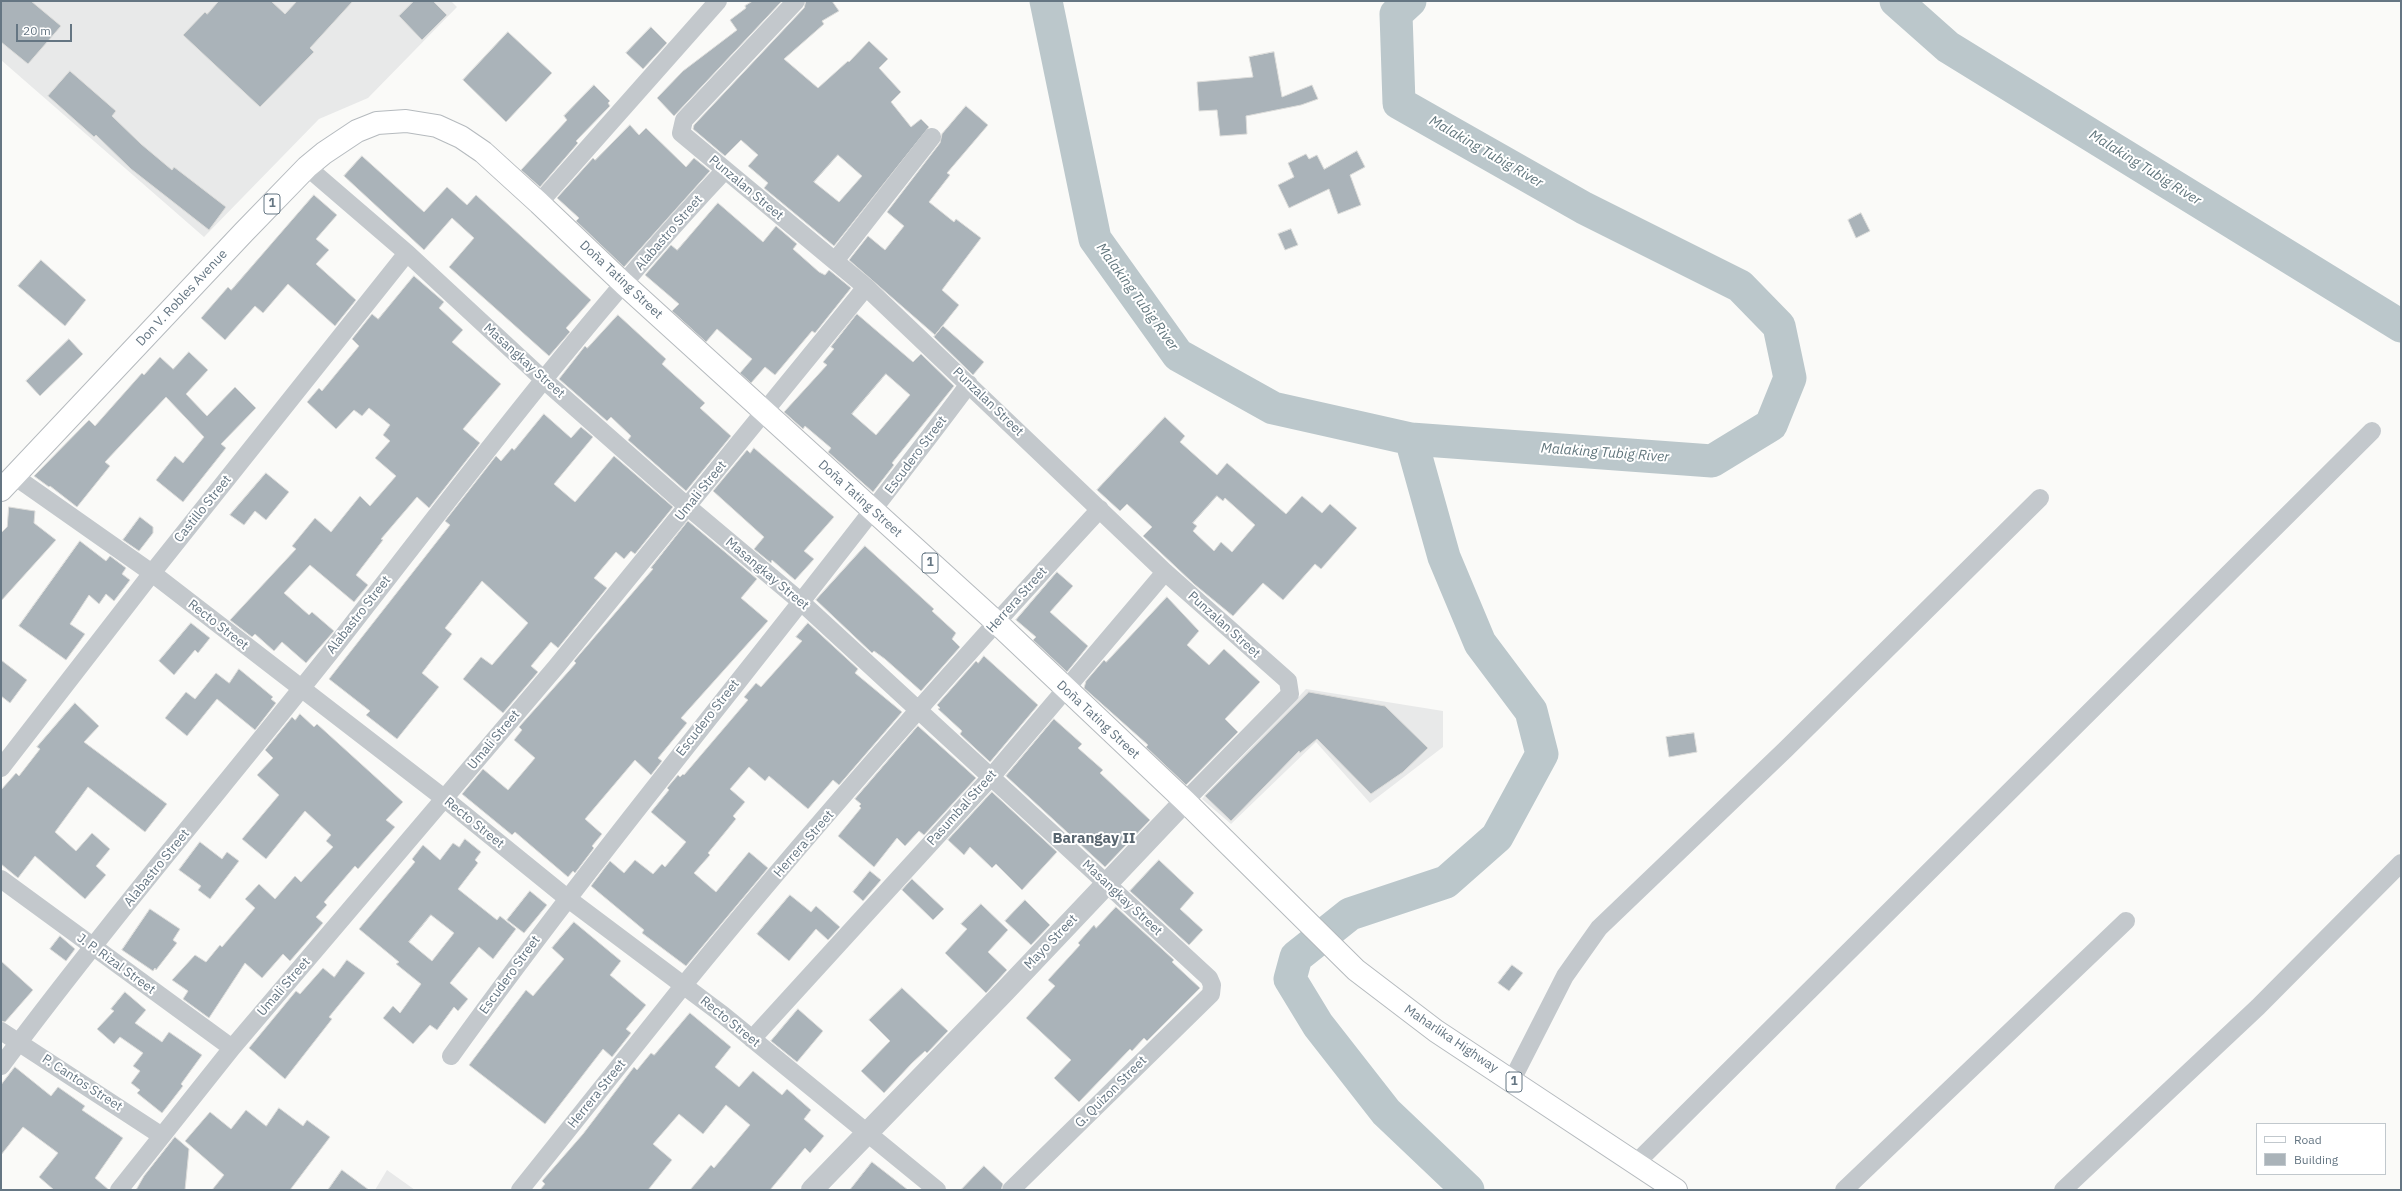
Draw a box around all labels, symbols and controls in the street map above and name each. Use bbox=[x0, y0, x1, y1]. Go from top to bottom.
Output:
scale bar bbox=[18, 16, 74, 42]
text: 20 m bbox=[23, 23, 51, 38]
water label: Malaking Tubig River bbox=[1426, 113, 1546, 191]
water label: Malaking Tubig River bbox=[2086, 127, 2204, 209]
street label: Punzalan Street bbox=[706, 152, 786, 224]
street label: Alabastro Street bbox=[632, 192, 706, 274]
road number: 1 bbox=[264, 194, 280, 214]
street label: Doña Tating Street bbox=[576, 238, 666, 322]
water label: Malaking Tubig River bbox=[1092, 240, 1182, 354]
street label: Don V. Robles Avenue bbox=[133, 246, 231, 350]
street label: Masangkay Street bbox=[480, 320, 568, 402]
street label: Punzalan Street bbox=[949, 364, 1027, 440]
street label: Escudero Street bbox=[882, 413, 950, 497]
water label: Malaking Tubig River bbox=[1540, 440, 1670, 466]
street label: Doña Tating Street bbox=[815, 457, 905, 541]
street label: Umali Street bbox=[672, 458, 730, 524]
street label: Castillo Street bbox=[171, 472, 235, 546]
street label: Masangkay Street bbox=[722, 535, 812, 613]
road number: 1 bbox=[922, 553, 938, 573]
street label: Herrera Street bbox=[983, 564, 1051, 636]
street label: Alabastro Street bbox=[324, 573, 394, 657]
street label: Punzalan Street bbox=[1185, 588, 1263, 662]
street label: Recto Street bbox=[185, 597, 251, 653]
street label: Escudero Street bbox=[673, 676, 743, 760]
street label: Doña Tating Street bbox=[1053, 678, 1143, 762]
street label: Umali Street bbox=[465, 707, 523, 773]
street label: Pasumbal Street bbox=[924, 767, 1000, 849]
street label: Recto Street bbox=[441, 794, 507, 852]
street label: Herrera Street bbox=[771, 807, 837, 881]
street label: Alabastro Street bbox=[121, 826, 193, 910]
district label: Barangay II bbox=[1052, 830, 1136, 848]
street label: Masangkay Street bbox=[1079, 857, 1165, 939]
street label: Mayo Street bbox=[1021, 911, 1081, 973]
street label: J. P. Rizal Street bbox=[74, 930, 158, 998]
street label: Escudero Street bbox=[476, 933, 544, 1017]
street label: Umali Street bbox=[254, 954, 314, 1020]
street label: Recto Street bbox=[697, 993, 763, 1051]
street label: Maharlika Highway bbox=[1401, 1002, 1501, 1076]
street label: P. Cantos Street bbox=[39, 1051, 125, 1115]
street label: G. Quizon Street bbox=[1072, 1053, 1150, 1131]
street label: Herrera Street bbox=[565, 1057, 629, 1131]
road number: 1 bbox=[1506, 1072, 1522, 1092]
legend bbox=[2256, 1123, 2386, 1175]
text: Road bbox=[2294, 1132, 2322, 1147]
text: Building bbox=[2294, 1152, 2338, 1167]

